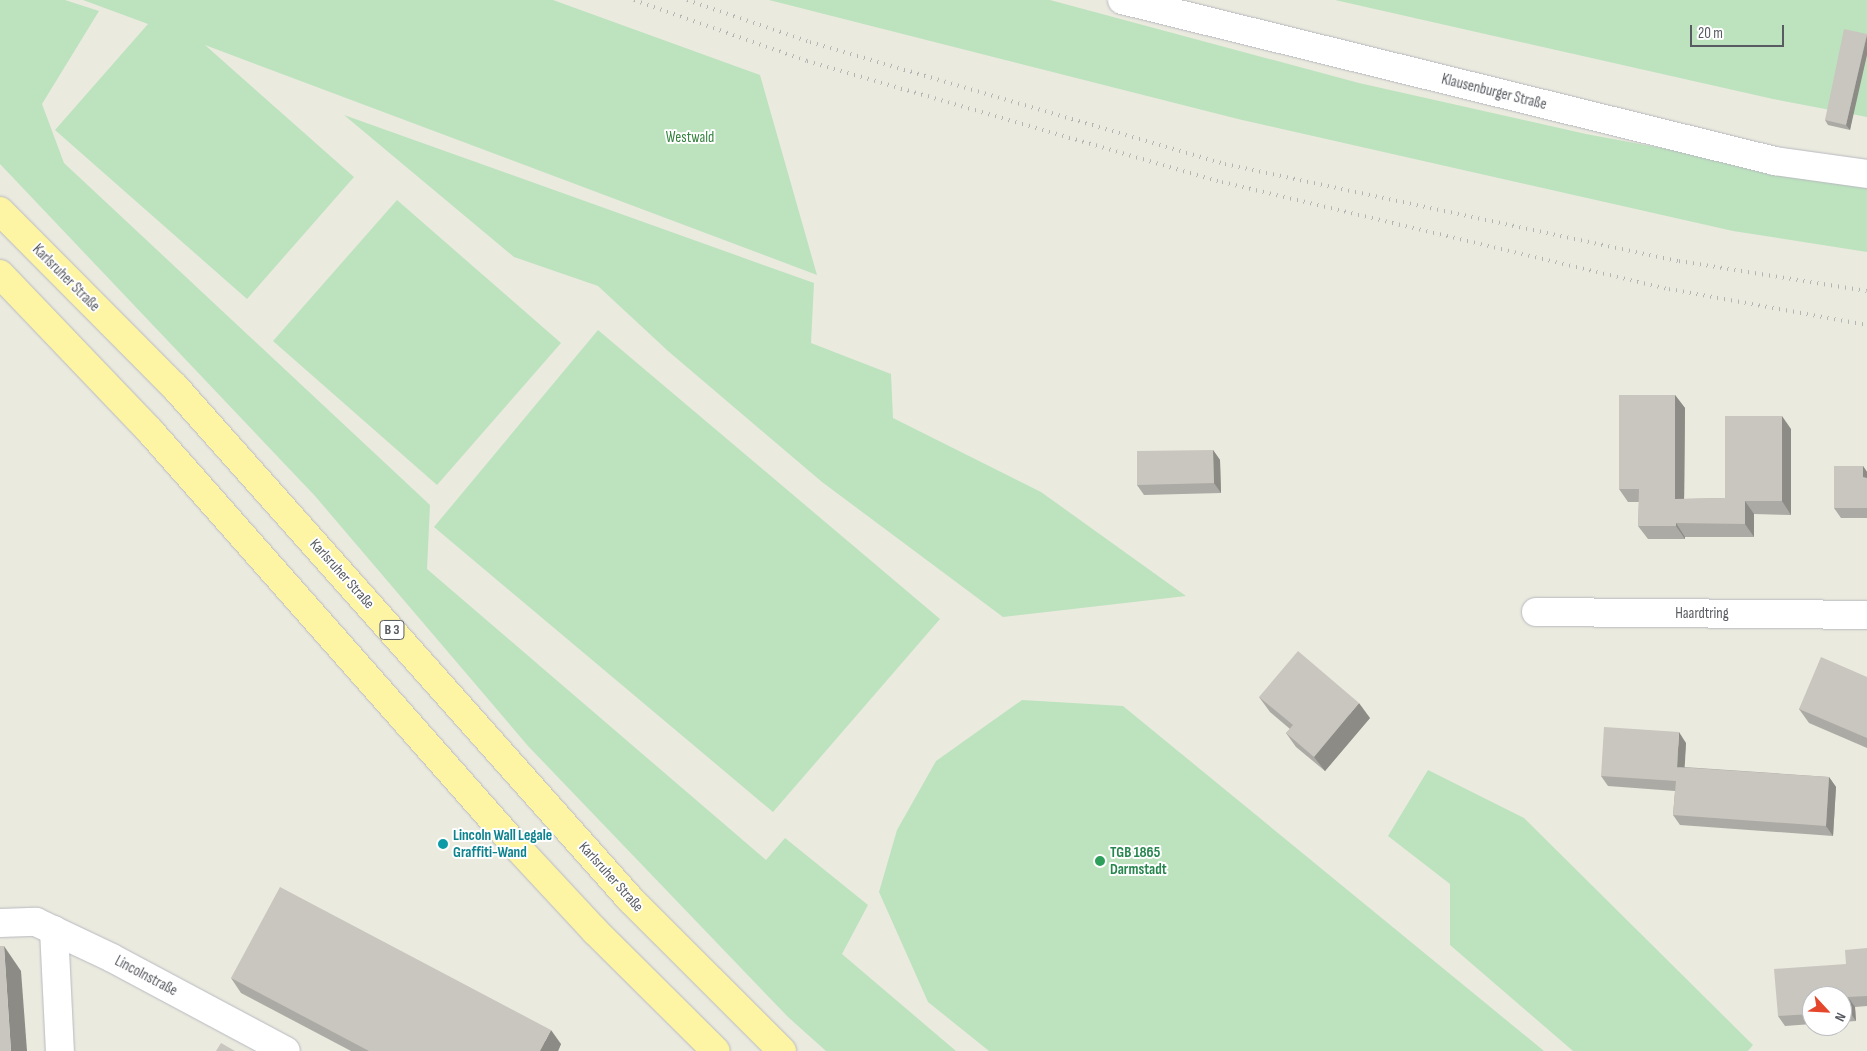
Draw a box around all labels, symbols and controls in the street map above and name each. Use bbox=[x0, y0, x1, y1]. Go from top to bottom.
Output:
scale bar bbox=[1692, 15, 1786, 47]
text: 20 m bbox=[1698, 24, 1723, 43]
street label: Klausenburger Straße bbox=[1440, 70, 1548, 114]
park label: Westwald bbox=[666, 129, 714, 147]
street label: Karlsruher Straße bbox=[29, 241, 103, 315]
street label: Karlsruher Straße bbox=[306, 535, 378, 613]
street label: Haardtring bbox=[1675, 605, 1729, 623]
road number: B 3 bbox=[378, 618, 406, 642]
place label: Lincoln Wall Legale Graffiti-Wand bbox=[453, 826, 552, 861]
marker: Lincoln Wall Legale Graffiti-Wand bbox=[437, 838, 449, 850]
street label: Karlsruher Straße bbox=[575, 838, 647, 916]
place label: TGB 1865 Darmstadt bbox=[1110, 843, 1167, 878]
marker: TGB 1865 Darmstadt bbox=[1094, 855, 1106, 867]
street label: Lincolnstraße bbox=[112, 952, 180, 1000]
north arrow bbox=[1802, 986, 1852, 1036]
text: N bbox=[1831, 1010, 1849, 1024]

